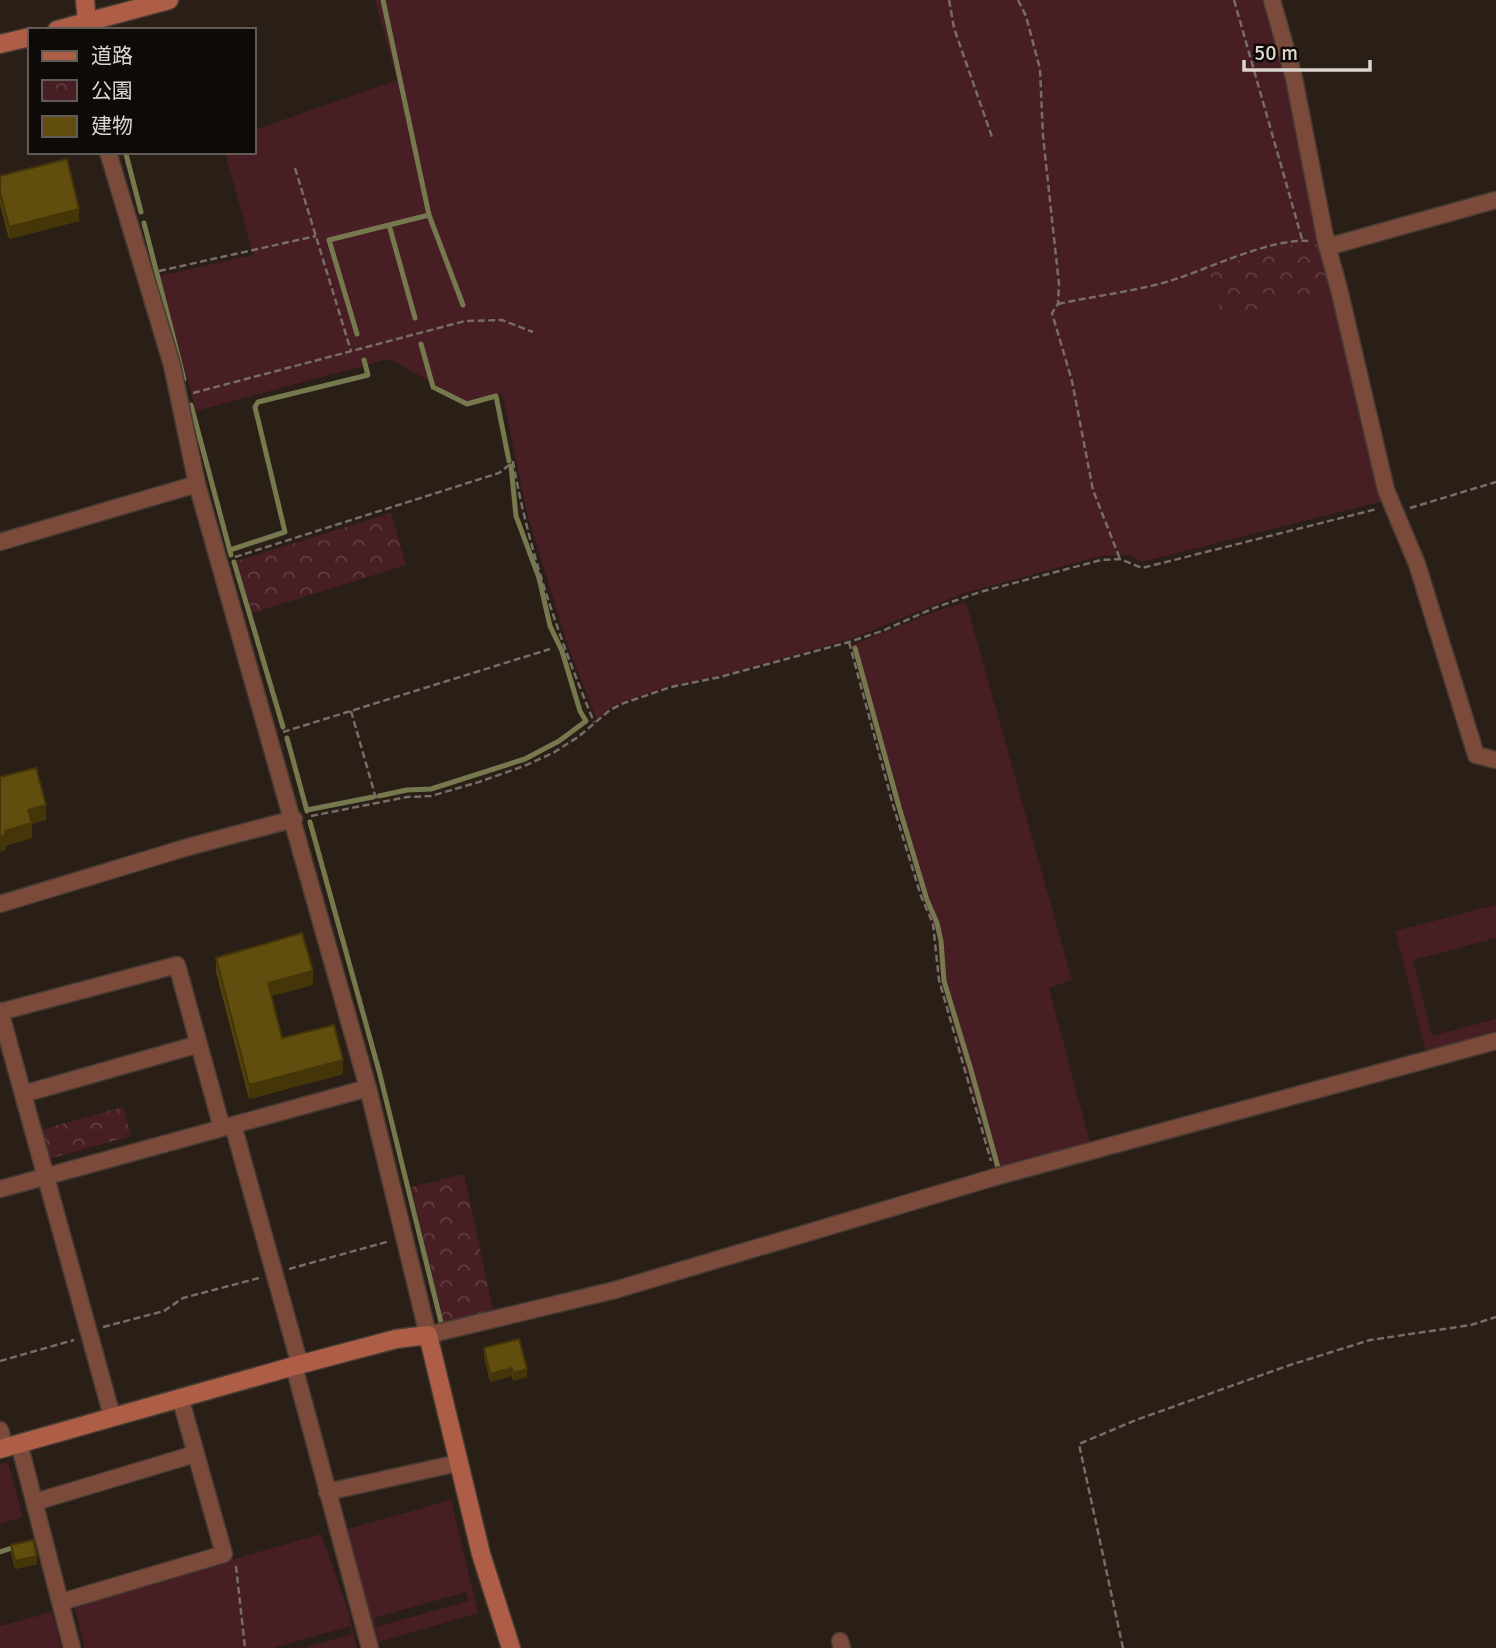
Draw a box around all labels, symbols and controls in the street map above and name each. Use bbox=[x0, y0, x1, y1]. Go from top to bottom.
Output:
legend bbox=[28, 28, 256, 154]
scale bar bbox=[1244, 28, 1370, 72]
text: 50 m bbox=[1254, 40, 1298, 66]
text: 道路 bbox=[91, 43, 133, 69]
text: 公園 bbox=[91, 78, 133, 104]
text: 建物 bbox=[91, 113, 133, 139]

